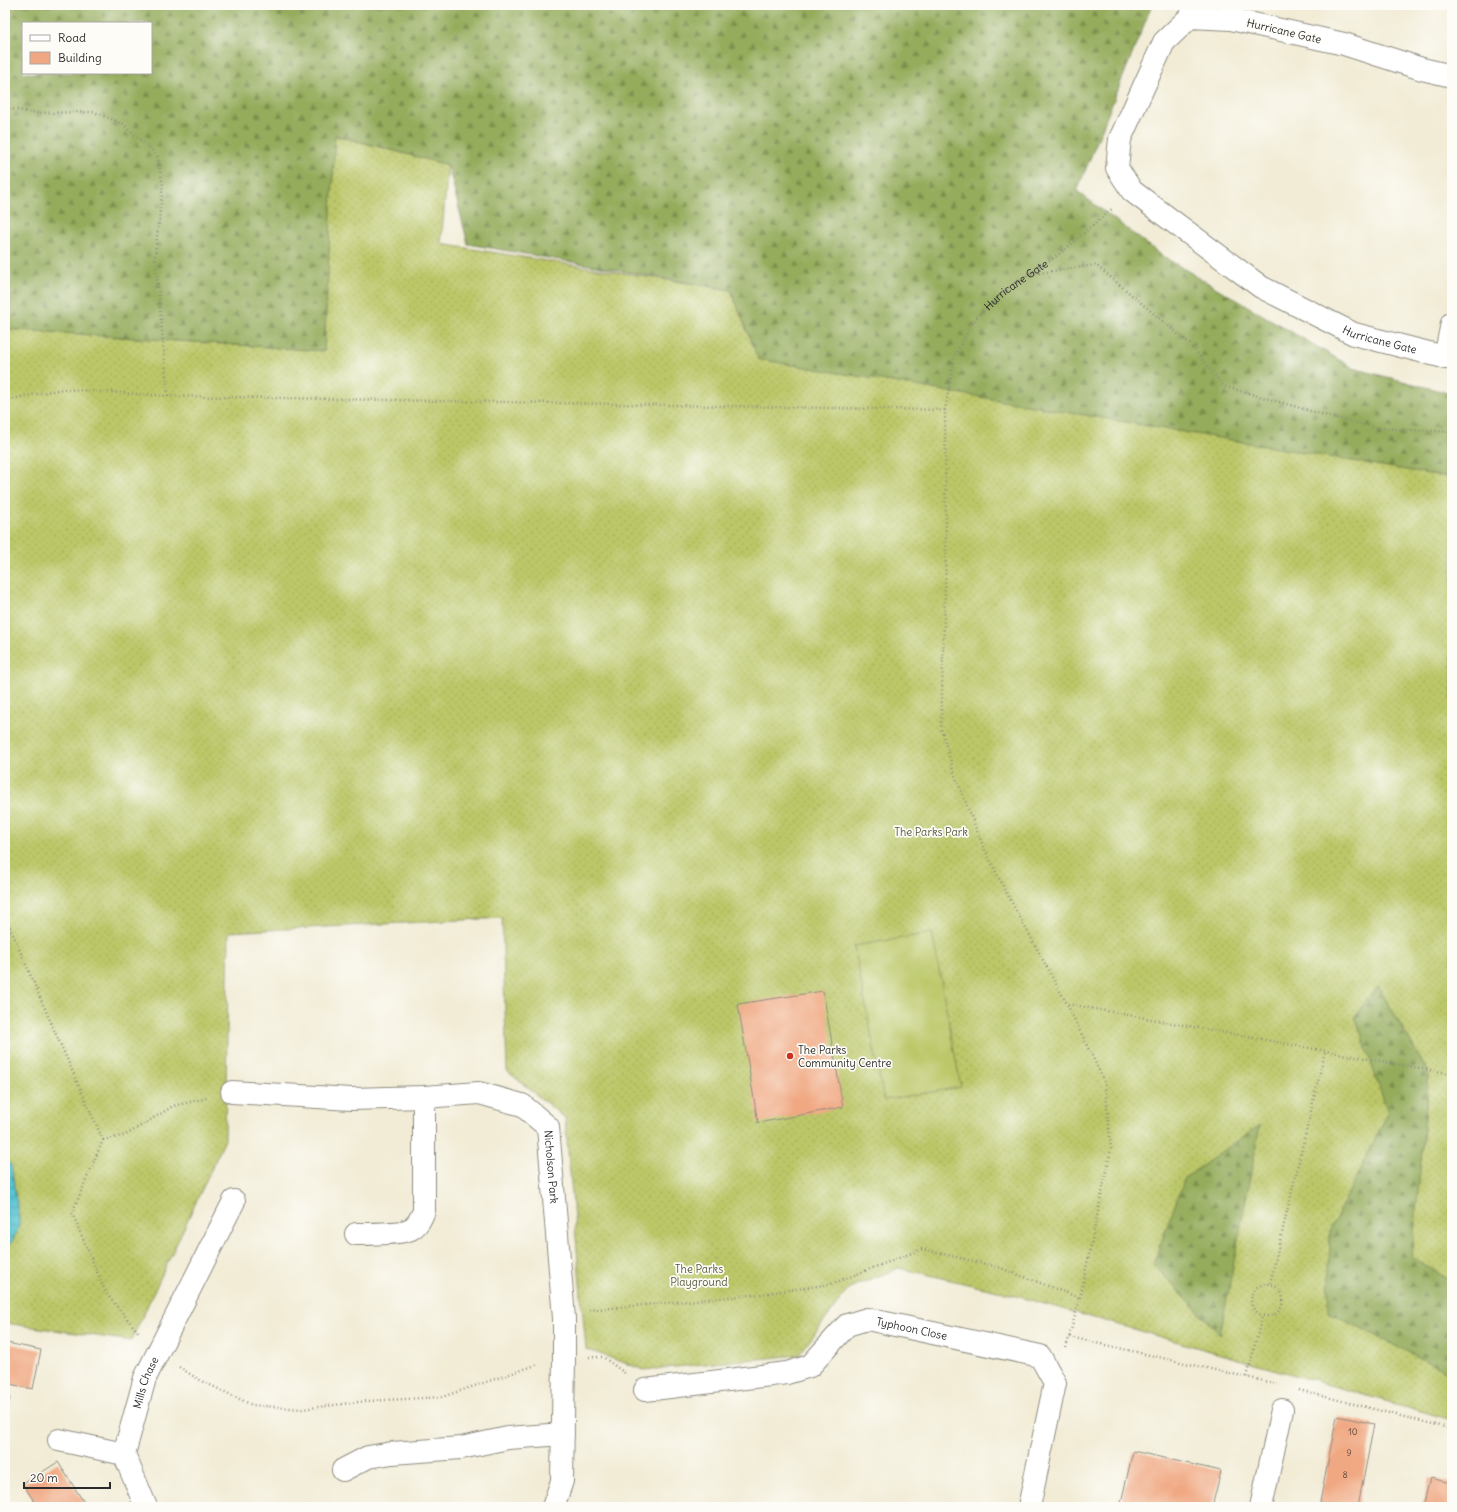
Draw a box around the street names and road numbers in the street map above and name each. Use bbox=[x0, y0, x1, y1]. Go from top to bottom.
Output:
street label: Hurricane Gate bbox=[1245, 16, 1323, 46]
street label: Hurricane Gate bbox=[981, 257, 1051, 313]
street label: Hurricane Gate bbox=[1340, 322, 1418, 357]
street label: Nicholson Park bbox=[541, 1130, 561, 1204]
street label: Typhoon Close bbox=[875, 1314, 949, 1343]
street label: Mills Chase bbox=[130, 1354, 162, 1410]

